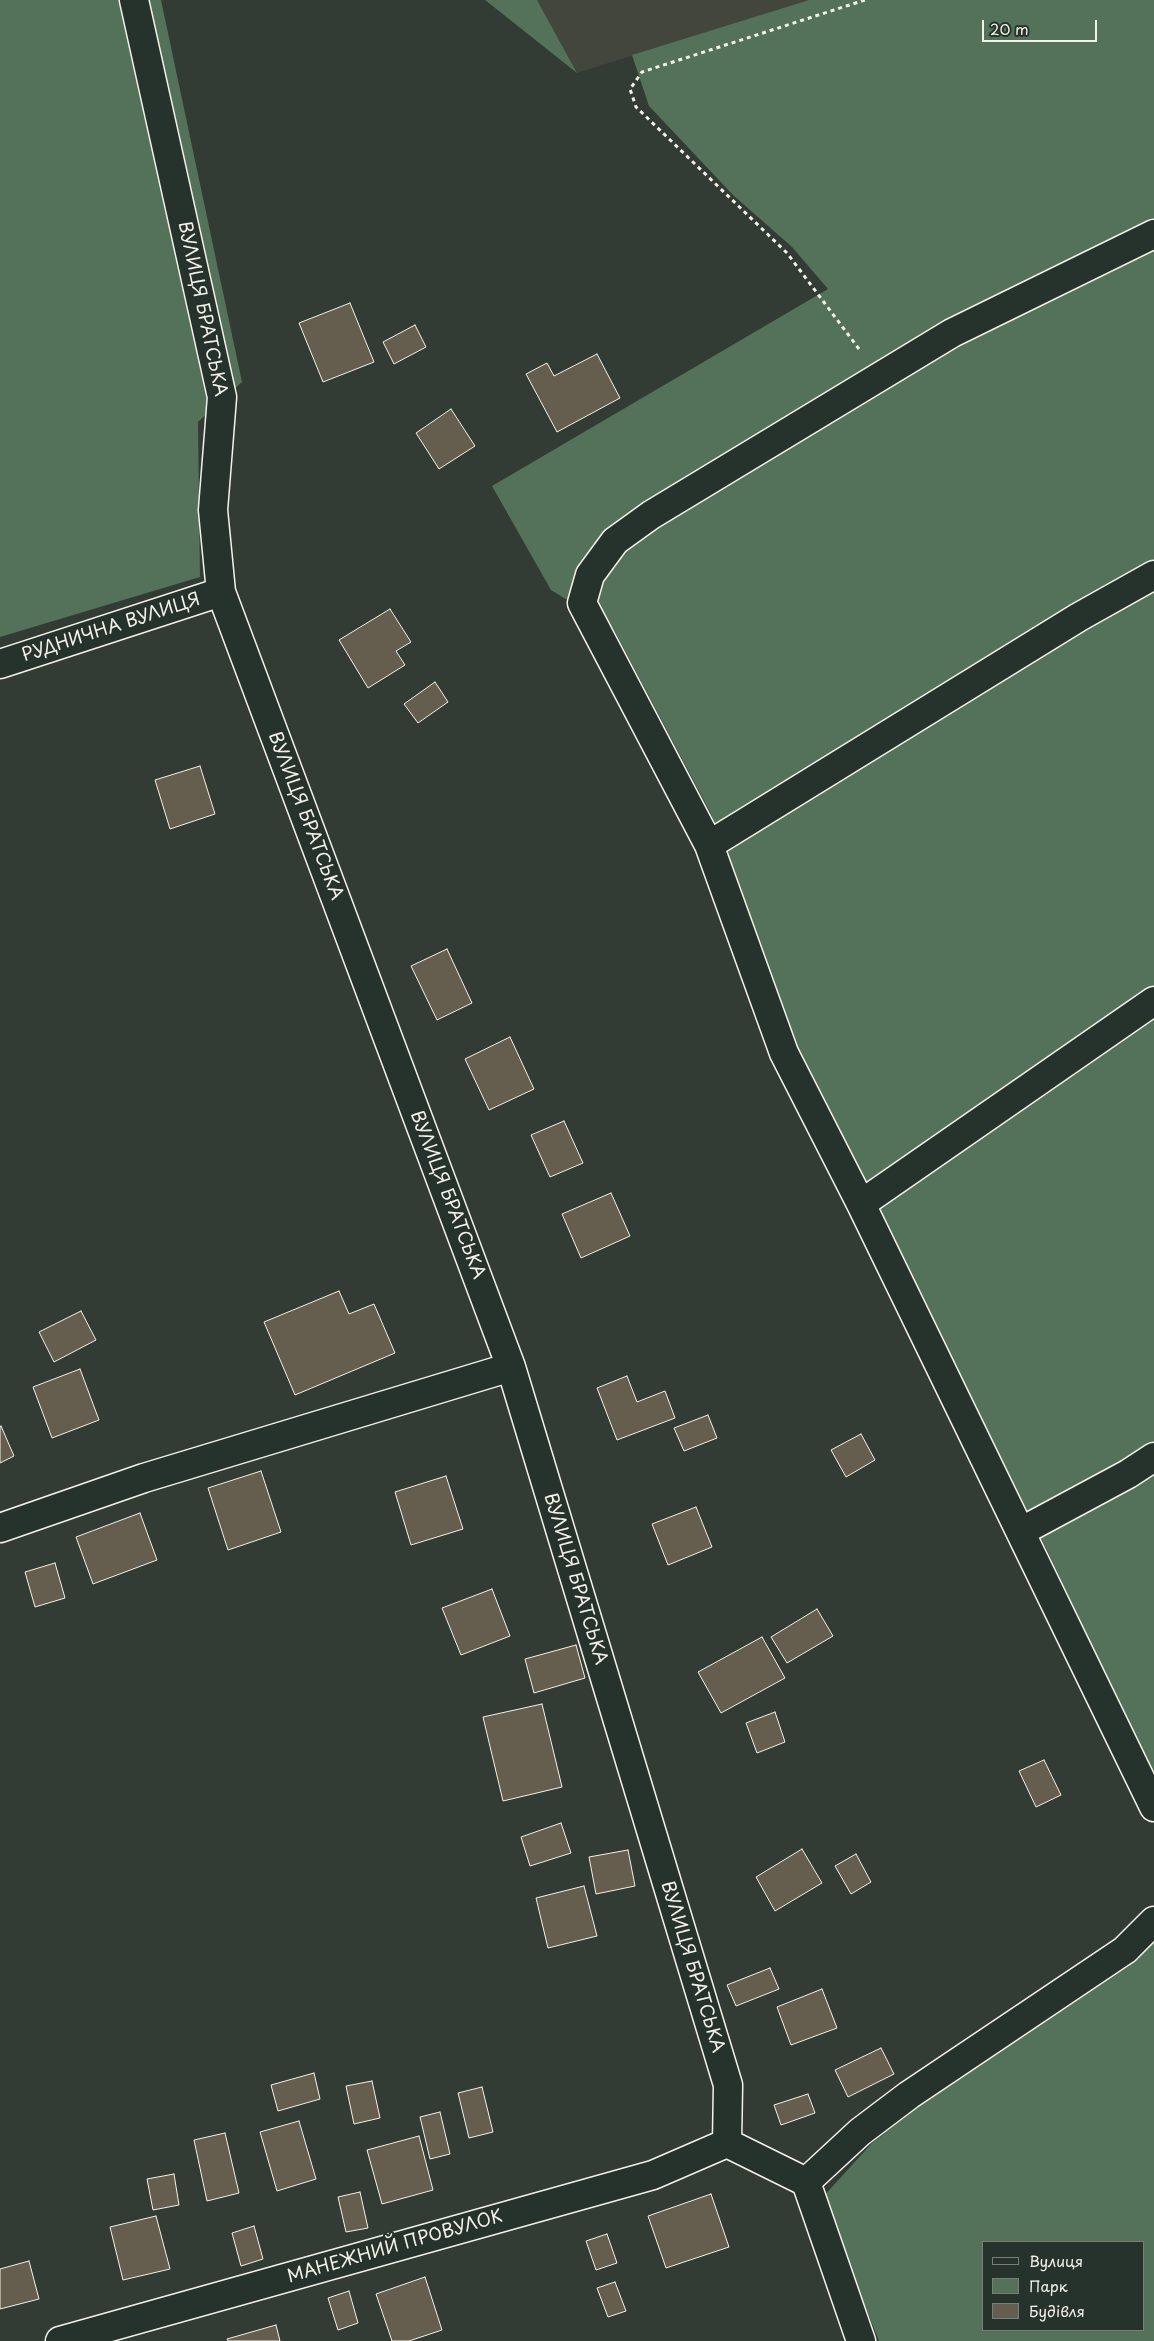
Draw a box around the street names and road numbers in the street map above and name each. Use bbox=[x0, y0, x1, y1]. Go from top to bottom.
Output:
street label: ВУЛИЦЯ БРАТСЬКА bbox=[173, 220, 231, 398]
street label: РУДНИЧНА ВУЛИЦЯ bbox=[19, 589, 203, 667]
street label: ВУЛИЦЯ БРАТСЬКА bbox=[263, 729, 347, 903]
street label: ВУЛИЦЯ БРАТСЬКА bbox=[405, 1108, 489, 1282]
street label: ВУЛИЦЯ БРАТСЬКА bbox=[539, 1491, 611, 1667]
street label: ВУЛИЦЯ БРАТСЬКА bbox=[656, 1879, 728, 2055]
street label: МАНЕЖНИЙ ПРОВУЛОК bbox=[285, 2206, 505, 2288]

